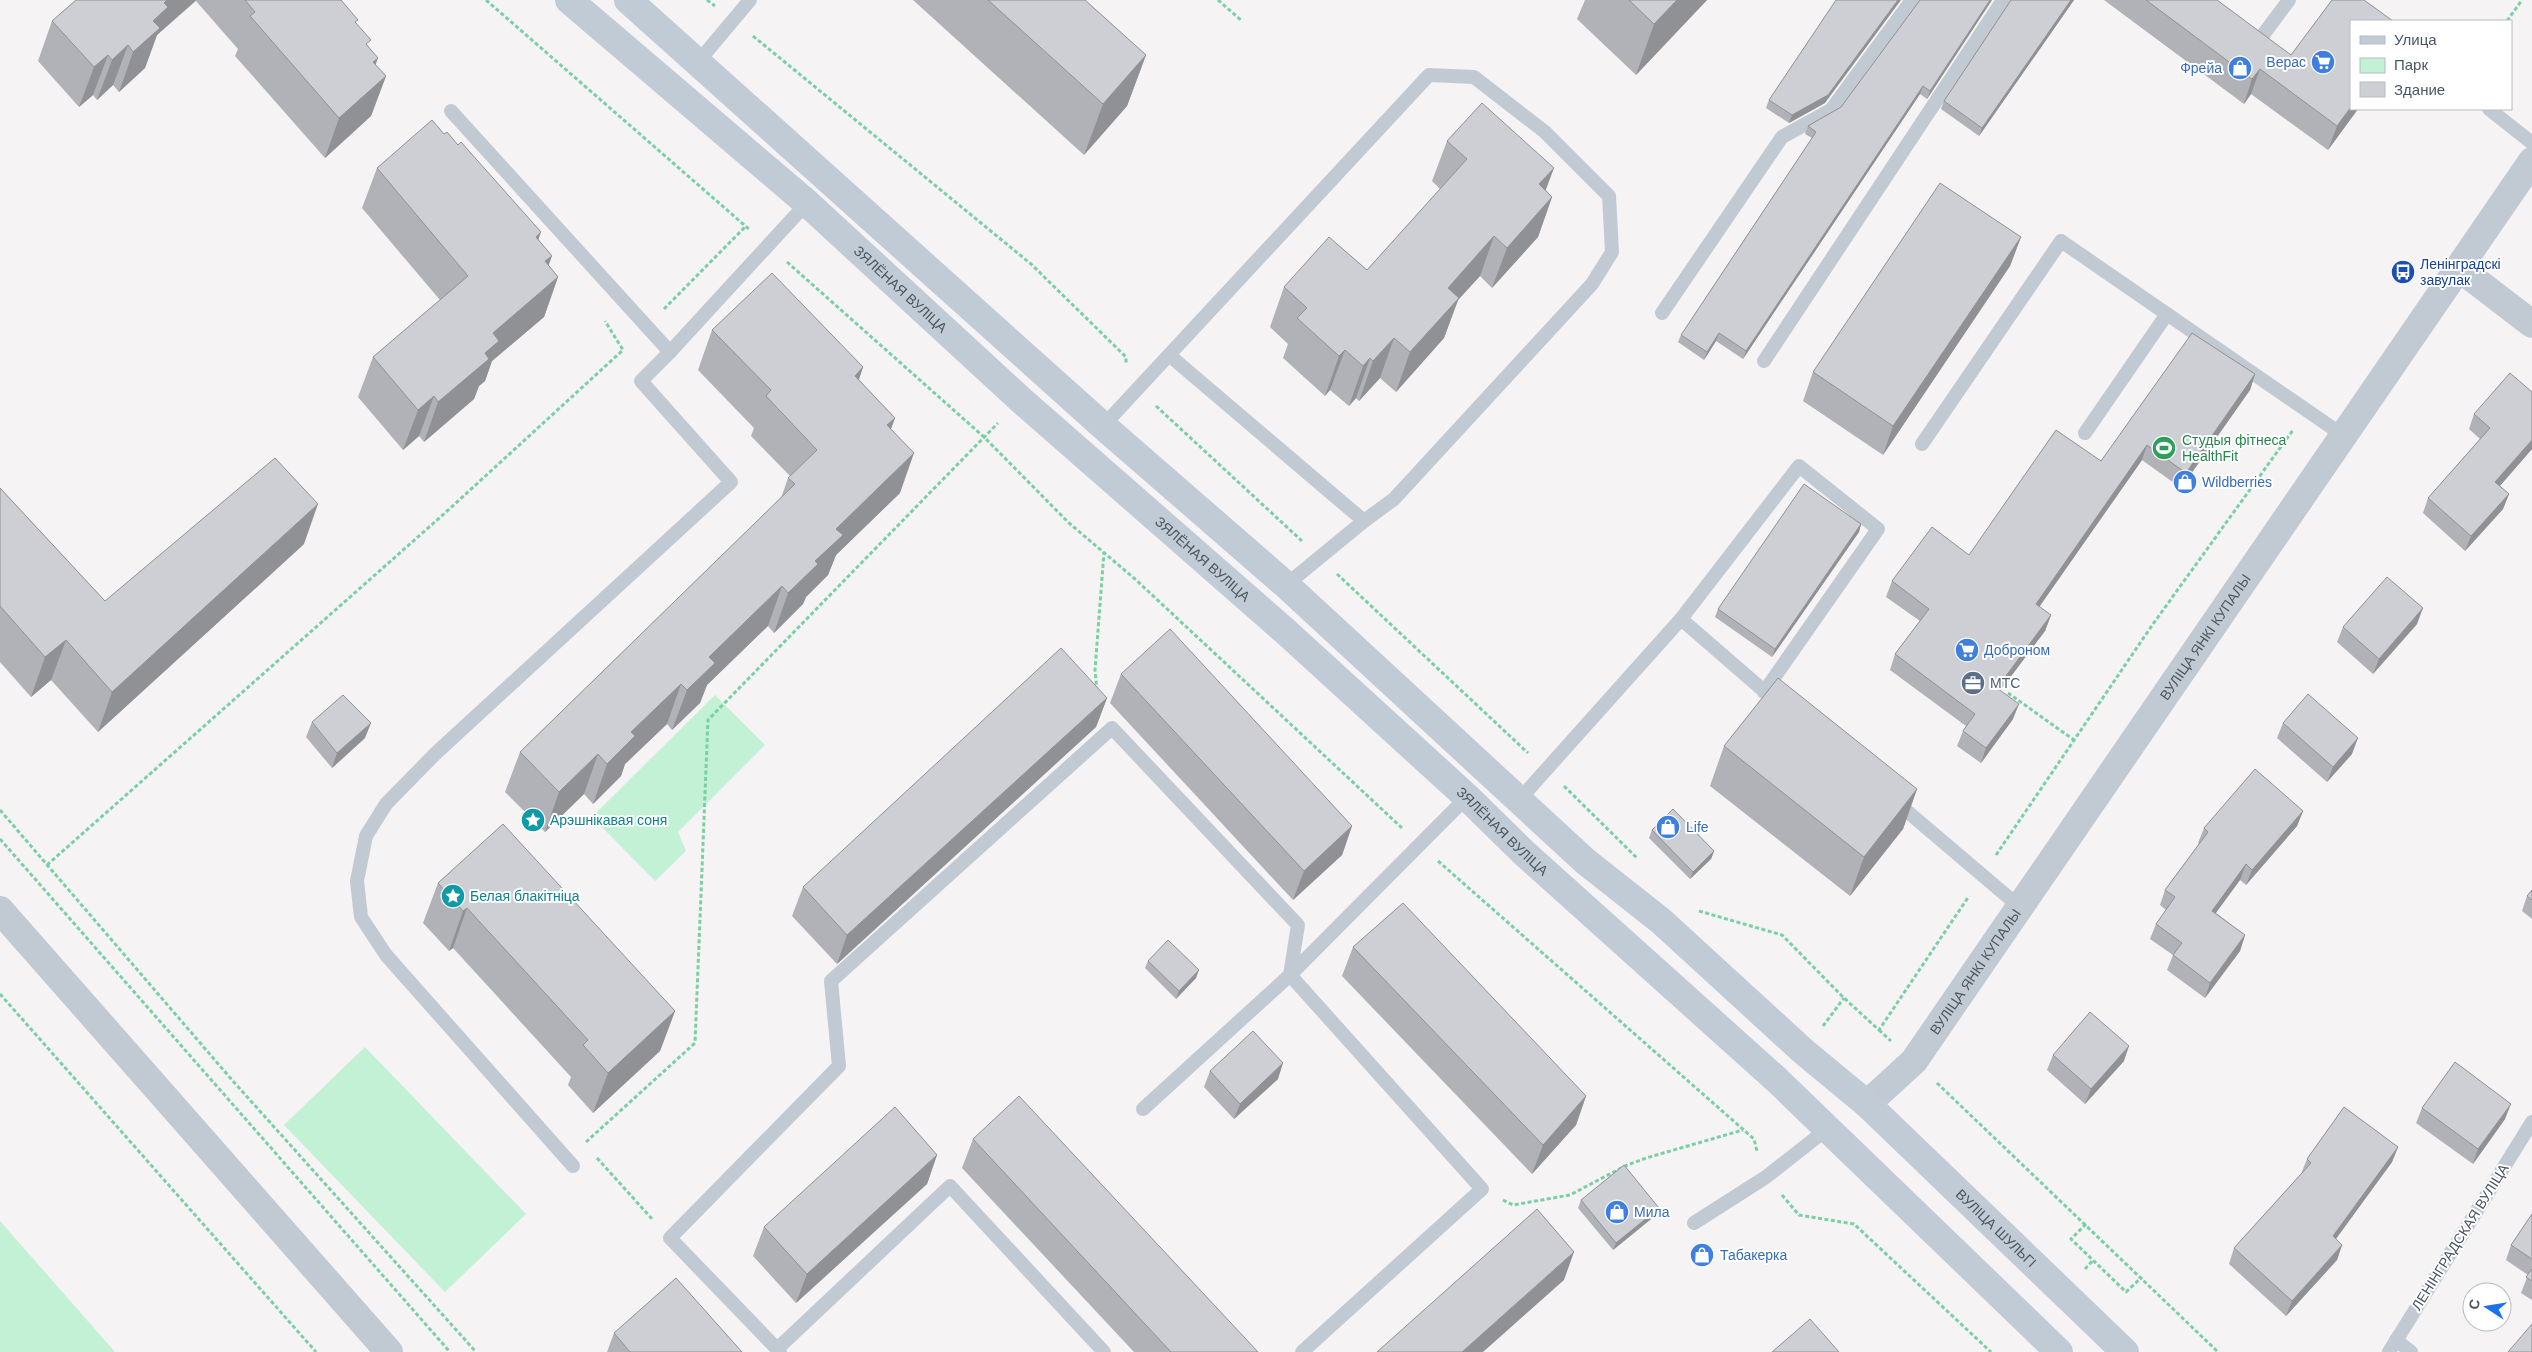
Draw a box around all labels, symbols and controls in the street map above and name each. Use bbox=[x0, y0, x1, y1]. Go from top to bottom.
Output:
legend bbox=[2350, 20, 2512, 110]
text: Улица bbox=[2394, 31, 2437, 48]
supermarket icon: Верас bbox=[2310, 49, 2336, 75]
place label: Верас bbox=[2266, 54, 2306, 70]
shop icon: Фрейа bbox=[2227, 55, 2253, 81]
text: Парк bbox=[2394, 56, 2428, 73]
place label: Фрейа bbox=[2180, 60, 2222, 76]
text: Здание bbox=[2394, 81, 2445, 98]
street label: ЗЯЛЁНАЯ ВУЛІЦА bbox=[851, 242, 951, 336]
place label: Ленінградскі завулак bbox=[2420, 256, 2501, 288]
bus stop icon: Ленінградскі завулак bbox=[2390, 259, 2416, 285]
place label: Студыя фітнеса HealthFit bbox=[2182, 432, 2286, 464]
sports icon: Студыя фітнеса HealthFit bbox=[2151, 435, 2177, 461]
shop icon: Wildberries bbox=[2172, 469, 2198, 495]
place label: Wildberries bbox=[2202, 474, 2272, 490]
street label: ЗЯЛЁНАЯ ВУЛІЦА bbox=[1152, 513, 1254, 605]
street label: ВУЛІЦА ЯНКІ КУПАЛЫ bbox=[2156, 571, 2254, 703]
supermarket icon: Доброном bbox=[1954, 637, 1980, 663]
place label: Доброном bbox=[1984, 642, 2050, 658]
office icon: МТС bbox=[1960, 670, 1986, 696]
place label: МТС bbox=[1990, 675, 2020, 691]
street label: ЗЯЛЁНАЯ ВУЛІЦА bbox=[1453, 784, 1552, 879]
place icon: Арэшнікавая соня bbox=[520, 807, 546, 833]
place label: Арэшнікавая соня bbox=[550, 812, 667, 828]
shop icon: Life bbox=[1655, 814, 1681, 840]
place label: Life bbox=[1686, 819, 1709, 835]
place icon: Белая блакітніца bbox=[440, 883, 466, 909]
place label: Белая блакітніца bbox=[470, 888, 580, 904]
street label: ВУЛІЦА ЯНКІ КУПАЛЫ bbox=[1927, 906, 2024, 1038]
street label: ЛЕНІНГРАДСКАЯ ВУЛІЦА bbox=[2408, 1161, 2512, 1313]
street label: ВУЛІЦА ШУЛЬГІ bbox=[1953, 1186, 2040, 1270]
shop icon: Мила bbox=[1604, 1199, 1630, 1225]
place label: Мила bbox=[1634, 1204, 1670, 1220]
shop icon: Табакерка bbox=[1689, 1242, 1715, 1268]
place label: Табакерка bbox=[1720, 1247, 1787, 1263]
north arrow bbox=[2462, 1282, 2512, 1332]

